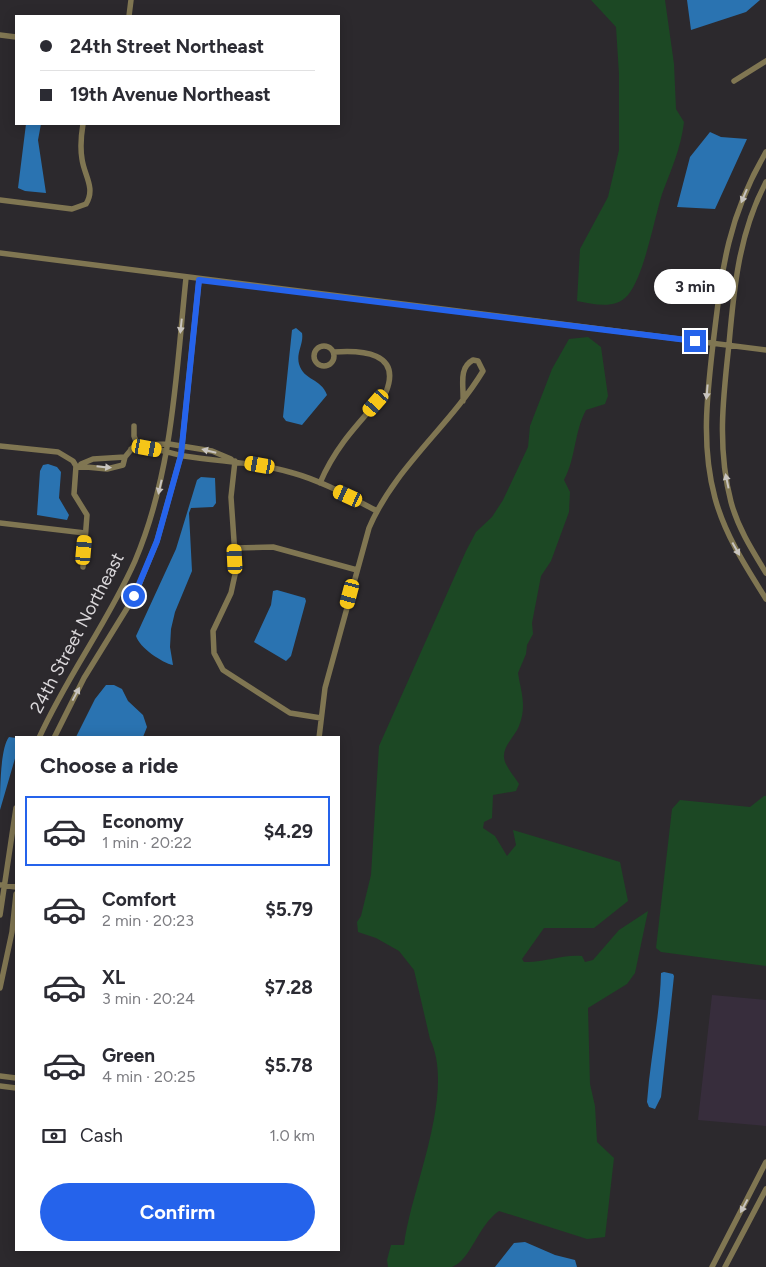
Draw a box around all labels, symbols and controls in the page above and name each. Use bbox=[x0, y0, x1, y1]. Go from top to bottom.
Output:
text: 24th Street Northeast bbox=[70, 35, 264, 58]
text: 19th Avenue Northeast bbox=[70, 83, 271, 106]
one-way arrow bbox=[740, 189, 748, 203]
callout: 3 min bbox=[654, 268, 736, 304]
text: 3 min bbox=[675, 277, 715, 296]
one-way arrow bbox=[177, 319, 185, 335]
route end bbox=[684, 330, 706, 352]
one-way arrow bbox=[703, 384, 711, 400]
car bbox=[360, 387, 391, 419]
car bbox=[130, 438, 163, 458]
one-way arrow bbox=[202, 447, 217, 455]
car bbox=[243, 455, 276, 475]
one-way arrow bbox=[96, 463, 112, 471]
one-way arrow bbox=[722, 472, 730, 488]
one-way arrow bbox=[156, 480, 164, 495]
car bbox=[331, 483, 364, 509]
car bbox=[75, 534, 92, 566]
one-way arrow bbox=[732, 542, 740, 556]
car bbox=[226, 544, 243, 574]
street label: 24th Street Northeast bbox=[25, 549, 129, 717]
car bbox=[338, 578, 361, 610]
route start bbox=[123, 585, 145, 607]
one-way arrow bbox=[72, 686, 80, 701]
text: Choose a ride bbox=[40, 752, 178, 779]
icon: car bbox=[42, 809, 87, 854]
text: Economy bbox=[102, 810, 184, 833]
text: $4.29 bbox=[264, 820, 313, 843]
text: 1 min · 20:22 bbox=[102, 833, 192, 852]
icon: car bbox=[42, 887, 87, 932]
text: Comfort bbox=[102, 888, 177, 911]
text: $5.79 bbox=[265, 898, 313, 921]
text: 2 min · 20:23 bbox=[102, 911, 194, 930]
icon: car bbox=[42, 965, 87, 1010]
text: XL bbox=[102, 966, 125, 989]
text: $7.28 bbox=[265, 976, 313, 999]
text: 3 min · 20:24 bbox=[102, 989, 195, 1008]
icon: car bbox=[42, 1043, 87, 1088]
text: Green bbox=[102, 1044, 155, 1067]
text: $5.78 bbox=[265, 1054, 313, 1077]
text: 4 min · 20:25 bbox=[102, 1067, 196, 1086]
icon: cash bbox=[40, 1122, 68, 1150]
text: Cash bbox=[80, 1124, 123, 1147]
text: 1.0 km bbox=[269, 1126, 315, 1145]
button: Confirm bbox=[40, 1183, 315, 1241]
one-way arrow bbox=[740, 1198, 748, 1213]

